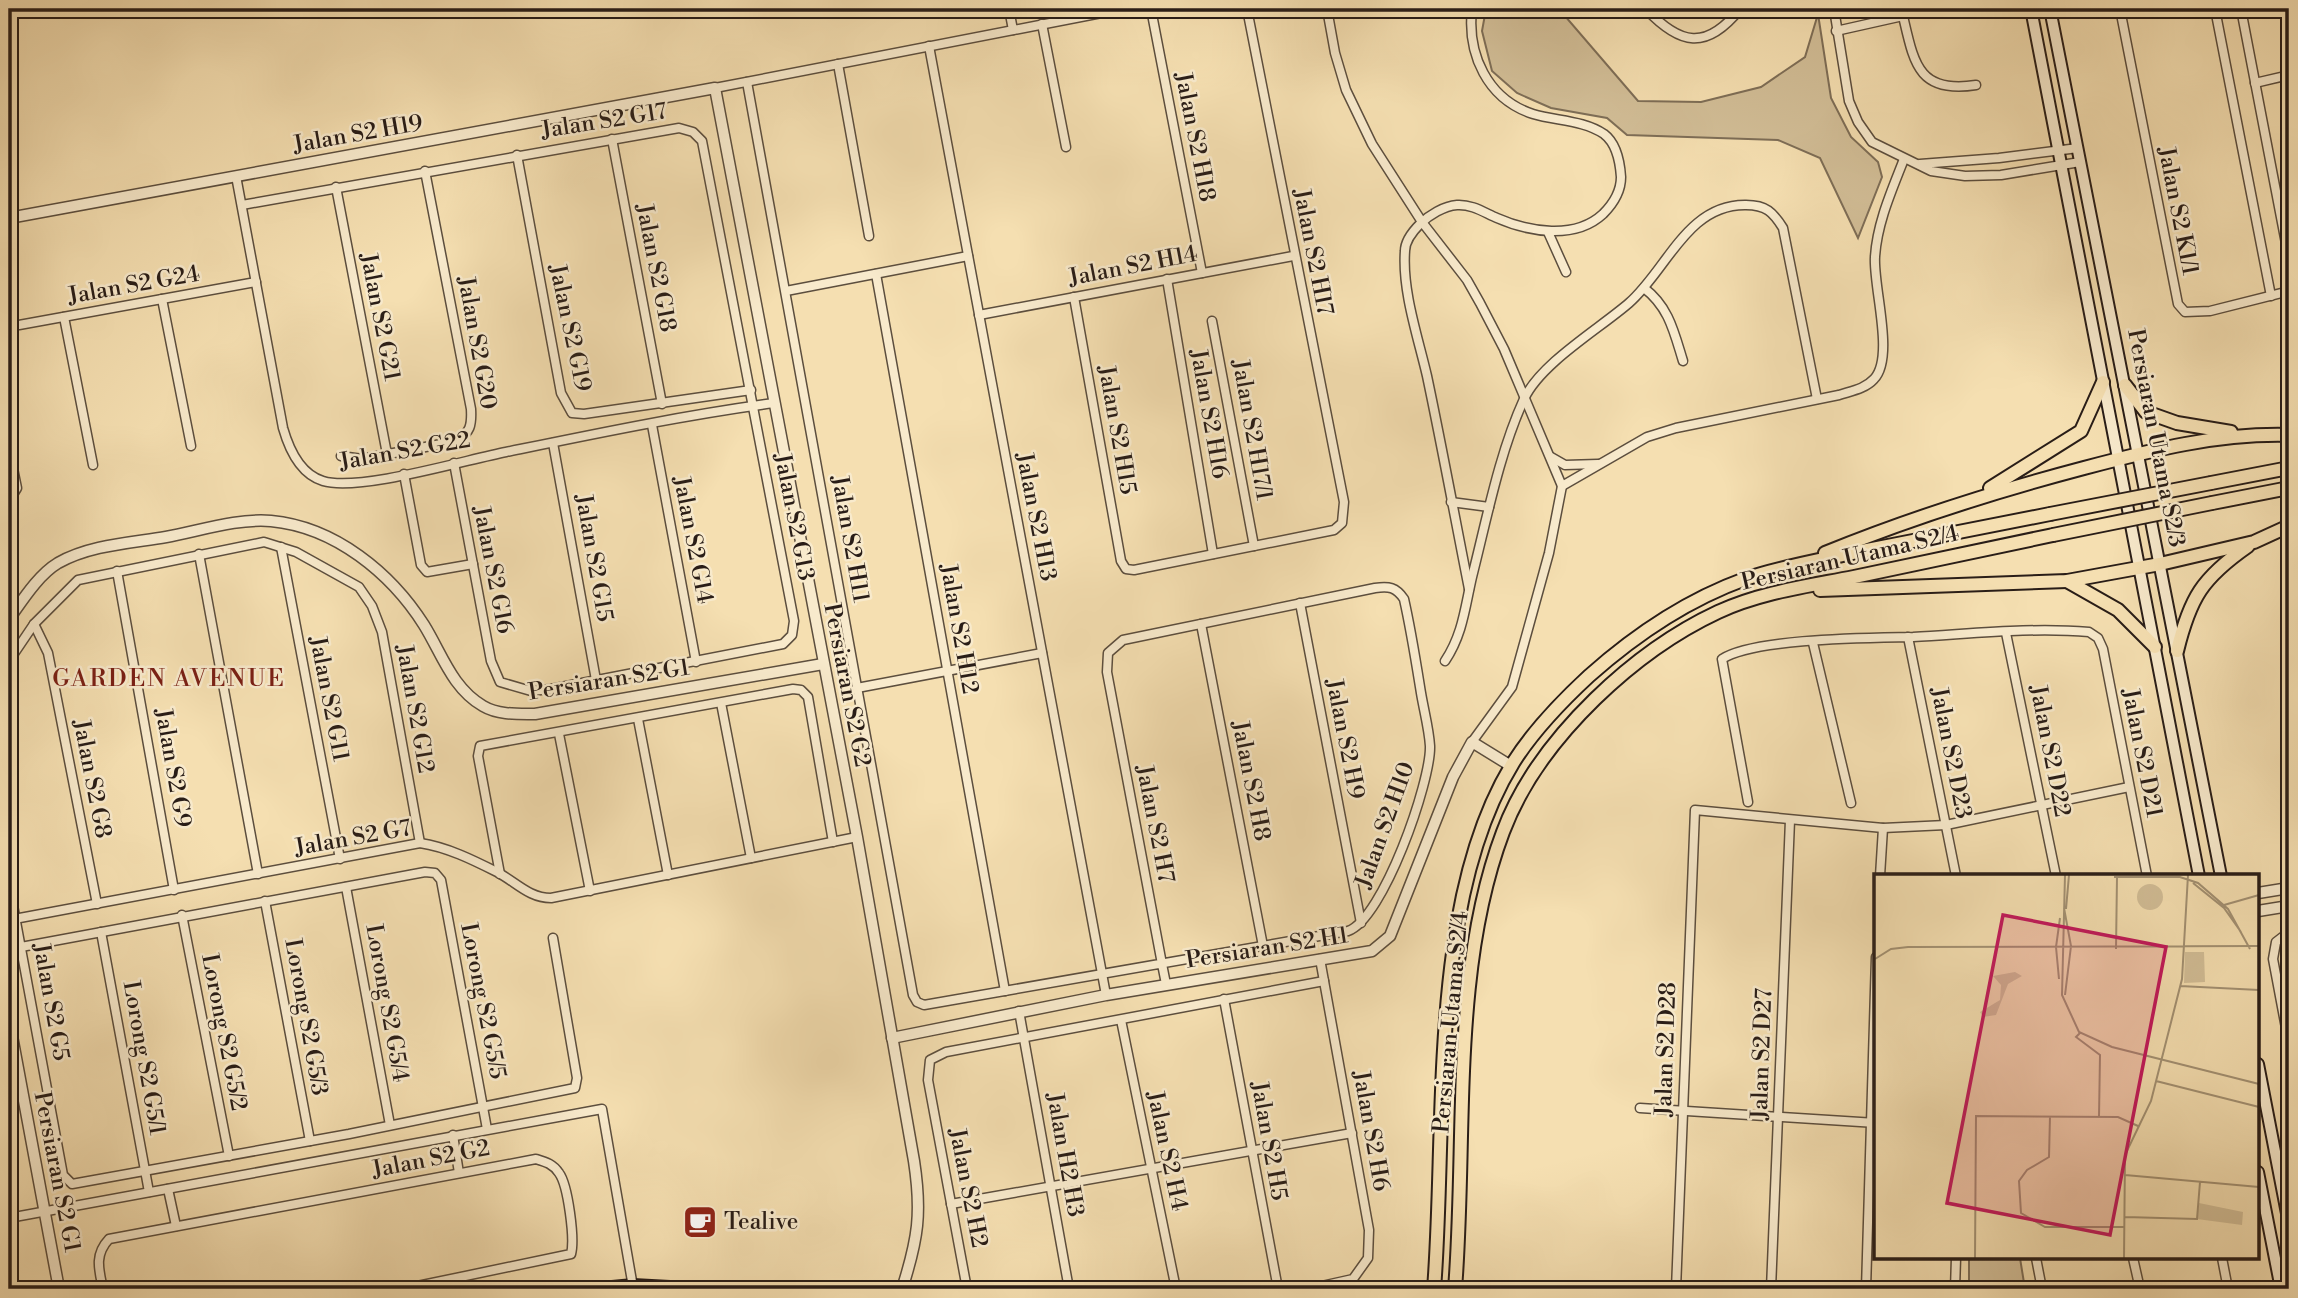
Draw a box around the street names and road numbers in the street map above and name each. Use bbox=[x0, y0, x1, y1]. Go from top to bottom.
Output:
street label: Jalan S2 H18 bbox=[1169, 69, 1221, 204]
street label: Jalan S2 G17 bbox=[538, 97, 669, 145]
street label: Jalan S2 H19 bbox=[290, 109, 425, 159]
street label: Jalan S2 K1/1 bbox=[2152, 143, 2204, 278]
street label: Jalan S2 H17 bbox=[1287, 185, 1339, 318]
street label: Jalan S2 G18 bbox=[630, 201, 682, 334]
street label: Jalan S2 H14 bbox=[1065, 240, 1200, 292]
street label: Jalan S2 G21 bbox=[354, 250, 406, 383]
street label: Jalan S2 G24 bbox=[65, 260, 202, 311]
street label: Jalan S2 G19 bbox=[543, 261, 597, 394]
street label: Jalan S2 G20 bbox=[451, 273, 502, 412]
street label: Persiaran Utama S2/3 bbox=[2121, 327, 2191, 549]
street label: Jalan S2 H16 bbox=[1184, 346, 1234, 481]
street label: Jalan S2 H17/1 bbox=[1226, 356, 1278, 503]
street label: Jalan S2 H15 bbox=[1092, 362, 1142, 497]
street label: Jalan S2 G22 bbox=[336, 426, 473, 476]
street label: Jalan S2 H13 bbox=[1010, 449, 1062, 584]
street label: Jalan S2 G13 bbox=[768, 450, 820, 583]
street label: Jalan S2 H11 bbox=[825, 472, 875, 605]
street label: Jalan S2 G14 bbox=[667, 473, 719, 606]
street label: Jalan S2 G15 bbox=[569, 491, 619, 624]
street label: Jalan S2 G16 bbox=[467, 503, 519, 636]
street label: Persiaran Utama S2/4 bbox=[1738, 519, 1962, 597]
street label: Jalan S2 H12 bbox=[934, 561, 984, 696]
street label: Persiaran S2 G2 bbox=[817, 601, 877, 769]
street label: Jalan S2 G11 bbox=[303, 633, 355, 764]
street label: Jalan S2 G12 bbox=[390, 642, 440, 775]
street label: Persiaran S2 G1 bbox=[526, 653, 692, 707]
street label: Jalan S2 H9 bbox=[1319, 676, 1370, 801]
street label: Jalan S2 D22 bbox=[2023, 682, 2076, 819]
street label: Jalan S2 D23 bbox=[1924, 684, 1977, 821]
street label: Jalan S2 D21 bbox=[2116, 685, 2168, 820]
street label: Jalan S2 G9 bbox=[149, 705, 197, 830]
street label: Jalan S2 G8 bbox=[67, 716, 117, 841]
street label: Jalan S2 H8 bbox=[1225, 718, 1276, 843]
street label: Jalan S2 H10 bbox=[1349, 758, 1421, 893]
street label: Jalan S2 H7 bbox=[1130, 762, 1180, 886]
street label: Jalan S2 G7 bbox=[292, 814, 414, 862]
street label: Persiaran Utama S2/4 bbox=[1427, 910, 1475, 1134]
street label: Lorong S2 G5/5 bbox=[454, 920, 512, 1082]
street label: Persiaran S2 H1 bbox=[1184, 921, 1350, 975]
street label: Lorong S2 G5/4 bbox=[359, 922, 415, 1084]
street label: Lorong S2 G5/3 bbox=[278, 936, 334, 1098]
street label: Jalan S2 G5 bbox=[27, 940, 75, 1063]
street label: Lorong S2 G5/2 bbox=[195, 951, 253, 1113]
street label: Lorong S2 G5/1 bbox=[117, 979, 171, 1137]
street label: Jalan S2 D28 bbox=[1650, 981, 1682, 1118]
street label: Jalan S2 D27 bbox=[1746, 987, 1778, 1121]
street label: Jalan S2 H6 bbox=[1346, 1068, 1395, 1193]
street label: Jalan S2 H5 bbox=[1245, 1078, 1293, 1203]
street label: Jalan S2 H4 bbox=[1140, 1088, 1193, 1213]
street label: Persiaran S2 G1 bbox=[28, 1089, 86, 1255]
street label: Jalan H2 H3 bbox=[1040, 1090, 1090, 1219]
street label: Jalan S2 H2 bbox=[943, 1125, 993, 1250]
street label: Jalan S2 G2 bbox=[369, 1134, 492, 1184]

